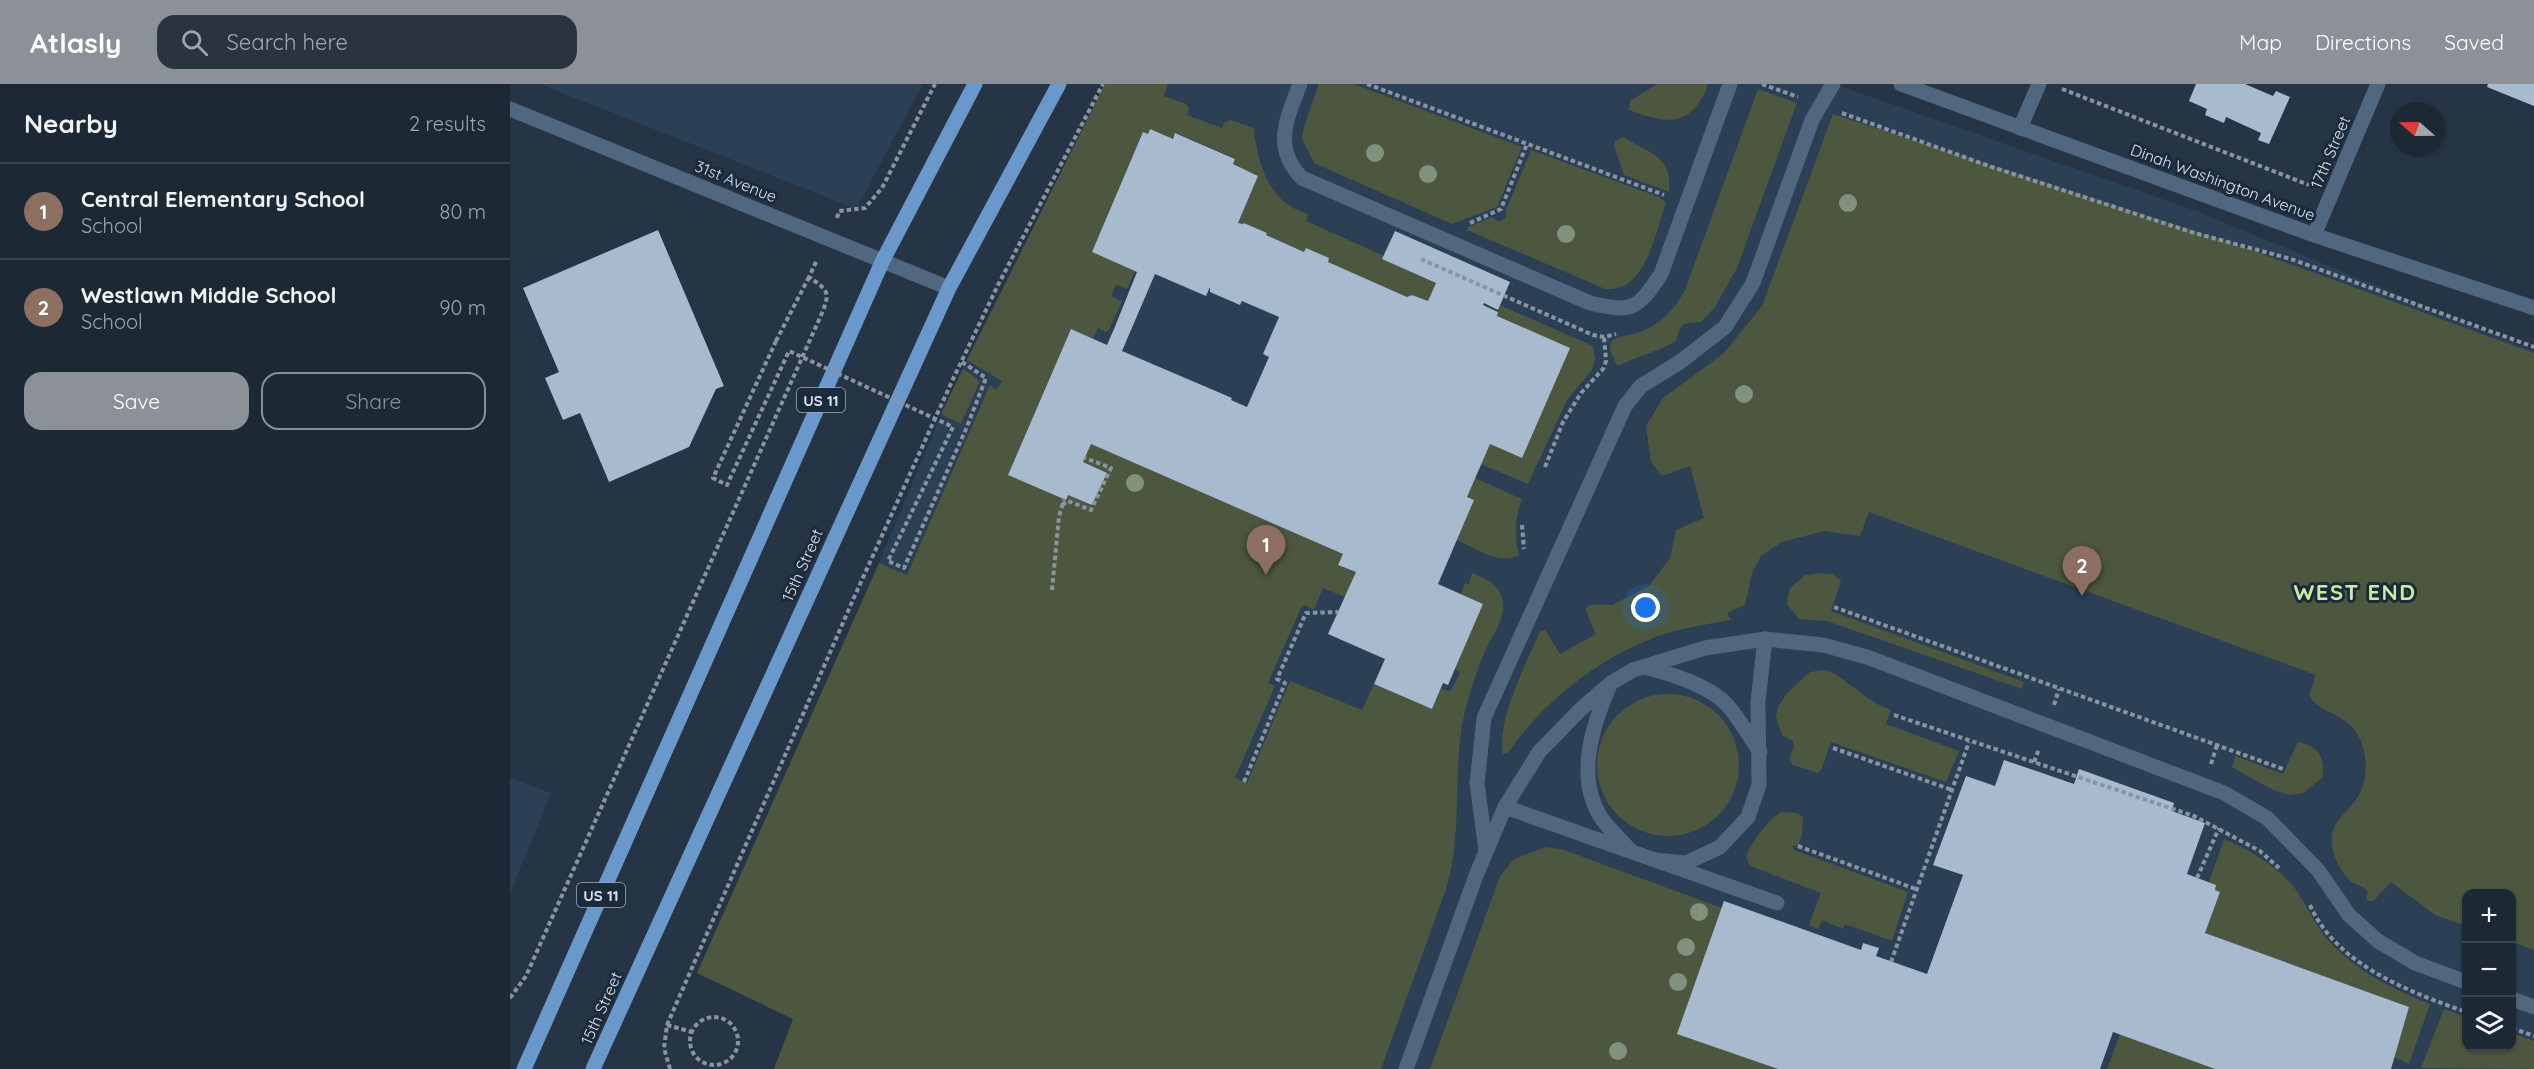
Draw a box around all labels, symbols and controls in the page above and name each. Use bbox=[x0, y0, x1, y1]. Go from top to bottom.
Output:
search box bbox=[157, 15, 577, 69]
text: Atlasly bbox=[30, 25, 121, 60]
icon: search bbox=[178, 26, 211, 59]
text: Search here bbox=[226, 28, 348, 56]
text: Map bbox=[2239, 29, 2282, 55]
text: Directions bbox=[2315, 29, 2411, 55]
text: Saved bbox=[2444, 29, 2504, 55]
north arrow bbox=[2390, 102, 2444, 156]
text: Nearby bbox=[24, 107, 118, 140]
text: 2 results bbox=[409, 111, 486, 136]
street label: 17th Street bbox=[2306, 113, 2354, 191]
street label: Dinah Washington Avenue bbox=[2128, 139, 2318, 225]
street label: 31st Avenue bbox=[692, 156, 780, 206]
text: Central Elementary School bbox=[81, 185, 365, 213]
text: 1 bbox=[40, 199, 47, 224]
text: 80 m bbox=[440, 199, 486, 224]
text: School bbox=[81, 213, 143, 238]
text: Westlawn Middle School bbox=[81, 281, 336, 309]
text: 2 bbox=[38, 295, 49, 320]
text: 90 m bbox=[439, 295, 486, 320]
text: School bbox=[81, 309, 143, 334]
button: Save bbox=[24, 372, 249, 430]
button: Share bbox=[261, 372, 486, 430]
road number: US 11 bbox=[797, 388, 845, 412]
street label: 15th Street bbox=[777, 526, 827, 604]
pin: 1 bbox=[1246, 526, 1286, 575]
pin: 2 bbox=[2062, 546, 2102, 596]
district label: WEST END bbox=[2294, 578, 2416, 606]
your location bbox=[1631, 593, 1660, 622]
road number: US 11 bbox=[577, 883, 625, 907]
map controls bbox=[2462, 889, 2516, 1051]
button: + bbox=[2462, 889, 2516, 943]
button: − bbox=[2462, 943, 2516, 997]
street label: 15th Street bbox=[576, 969, 626, 1047]
button: layers bbox=[2462, 997, 2516, 1051]

